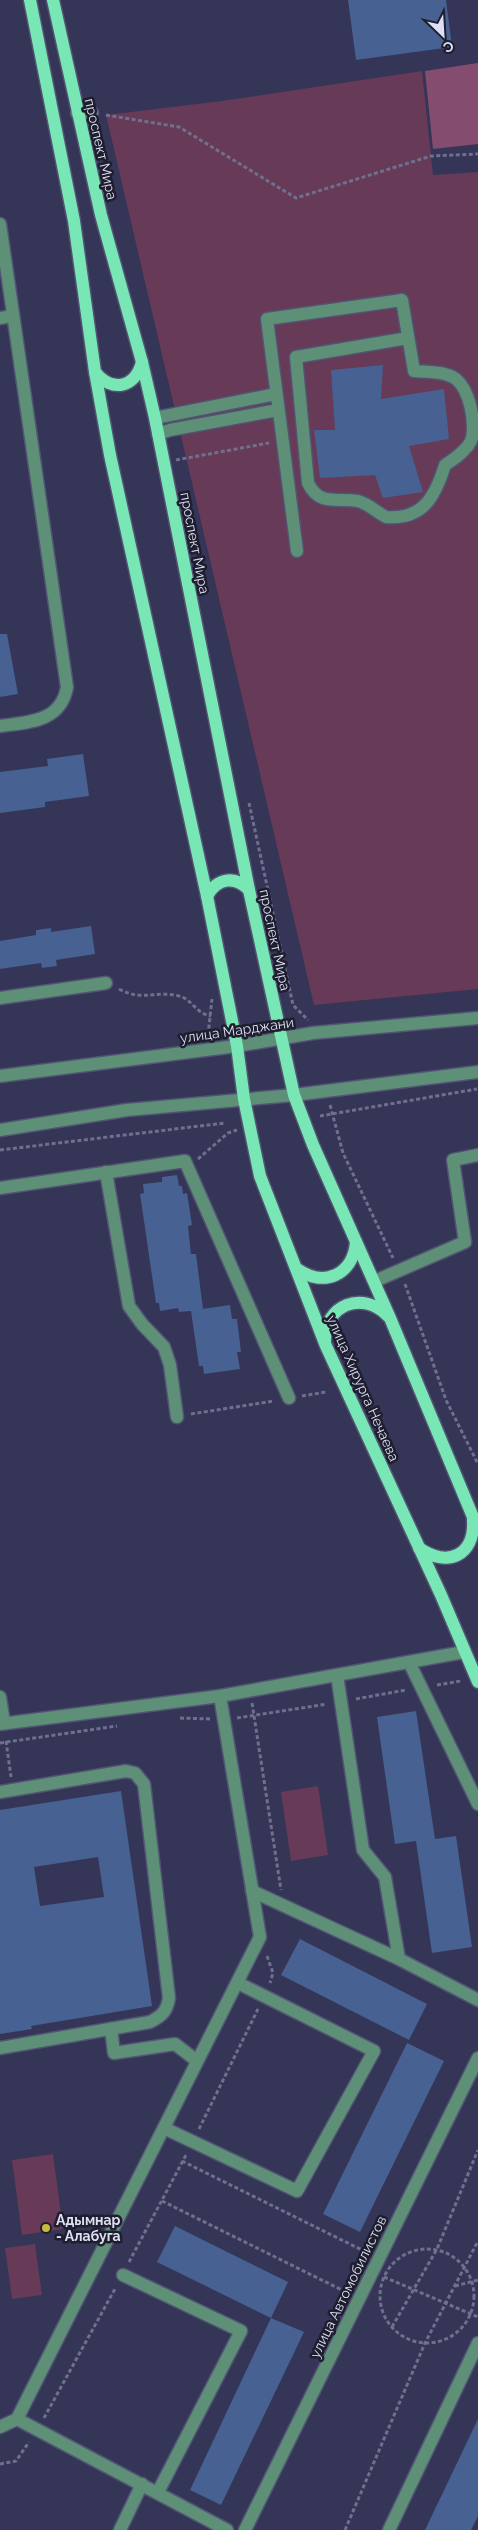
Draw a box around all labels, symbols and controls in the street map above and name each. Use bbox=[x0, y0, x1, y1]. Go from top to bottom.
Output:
north arrow bbox=[418, 10, 468, 60]
text: С bbox=[440, 38, 456, 56]
street label: проспект Мира bbox=[82, 97, 120, 201]
street label: проспект Мира bbox=[177, 491, 213, 595]
street label: проспект Мира bbox=[256, 888, 294, 992]
street label: улица Марджани bbox=[179, 1014, 295, 1046]
street label: улица Хирурга Нечаева bbox=[323, 1312, 403, 1464]
place label: Адымнар - Алабуга bbox=[56, 2212, 121, 2244]
street label: улица Автомобилистов bbox=[307, 2213, 389, 2361]
marker: Адымнар - Алабуга bbox=[40, 2222, 52, 2234]

